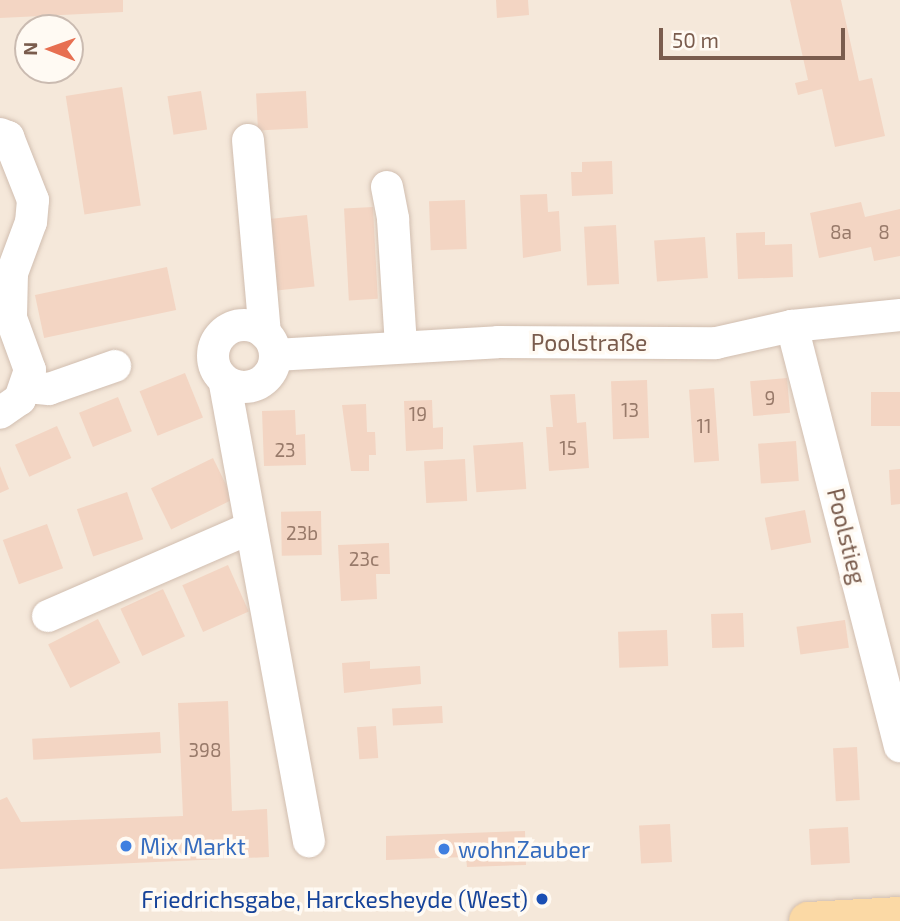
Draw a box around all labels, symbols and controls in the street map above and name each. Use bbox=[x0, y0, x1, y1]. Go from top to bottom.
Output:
north arrow bbox=[14, 14, 84, 84]
scale bar bbox=[662, 14, 848, 58]
text: 50 m bbox=[672, 27, 719, 52]
text: N bbox=[18, 42, 41, 56]
house number: 8a bbox=[830, 221, 852, 243]
house number: 8 bbox=[878, 221, 890, 243]
street label: Poolstraße bbox=[531, 328, 647, 356]
house number: 9 bbox=[765, 387, 775, 409]
house number: 13 bbox=[621, 399, 639, 421]
house number: 19 bbox=[409, 403, 427, 425]
house number: 11 bbox=[696, 415, 712, 437]
house number: 15 bbox=[559, 437, 577, 459]
house number: 23 bbox=[274, 439, 296, 461]
street label: Poolstieg bbox=[822, 485, 872, 587]
house number: 23b bbox=[286, 522, 318, 544]
house number: 23c bbox=[349, 548, 379, 570]
house number: 398 bbox=[189, 739, 221, 761]
place label: Mix Markt bbox=[140, 832, 246, 860]
place label: wohnZauber bbox=[458, 835, 590, 863]
marker: Mix Markt bbox=[118, 838, 134, 854]
marker: wohnZauber bbox=[436, 841, 452, 857]
place label: Friedrichsgabe, Harckesheyde (West) bbox=[141, 885, 528, 913]
marker: Friedrichsgabe, Harckesheyde (West) bbox=[534, 891, 550, 907]

